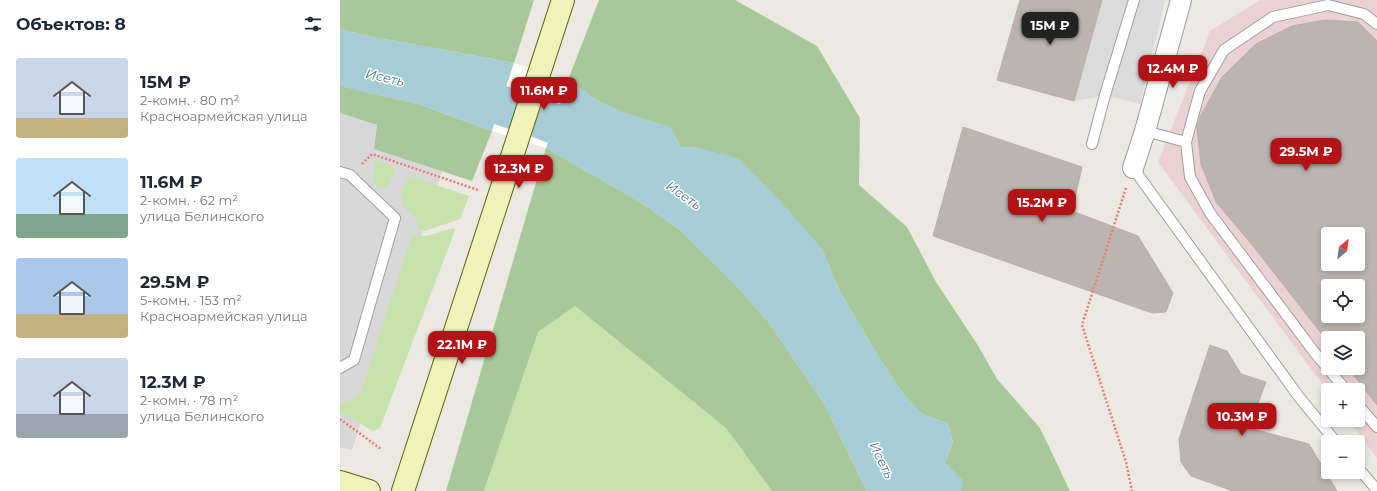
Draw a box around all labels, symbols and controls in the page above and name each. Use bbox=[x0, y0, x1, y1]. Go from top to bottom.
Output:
pin: 15M ₽ bbox=[1022, 12, 1078, 46]
icon: filters bbox=[302, 13, 324, 35]
text: Объектов: 8 bbox=[16, 14, 126, 34]
text: 15M ₽ bbox=[1030, 17, 1070, 33]
pin: 12.4M ₽ bbox=[1136, 55, 1210, 89]
text: 12.4M ₽ bbox=[1147, 60, 1199, 76]
water label: Исеть bbox=[364, 65, 406, 89]
text: 15M ₽ bbox=[140, 72, 191, 92]
icon: home bbox=[48, 74, 96, 122]
pin: 11.6M ₽ bbox=[507, 77, 581, 111]
text: 11.6M ₽ bbox=[520, 82, 568, 98]
text: 2-комн. · 80 m² bbox=[140, 92, 239, 108]
text: Красноармейская улица bbox=[140, 108, 308, 124]
pin: 29.5M ₽ bbox=[1269, 138, 1343, 172]
text: 29.5M ₽ bbox=[1279, 143, 1333, 159]
pin: 12.3M ₽ bbox=[482, 155, 556, 189]
text: 12.3M ₽ bbox=[494, 160, 544, 176]
text: 11.6M ₽ bbox=[140, 172, 203, 192]
icon: home bbox=[48, 174, 96, 222]
water label: Исеть bbox=[663, 177, 705, 213]
pin: 15.2M ₽ bbox=[1005, 189, 1079, 223]
text: 2-комн. · 62 m² bbox=[140, 192, 238, 208]
text: 15.2M ₽ bbox=[1017, 194, 1067, 210]
text: улица Белинского bbox=[140, 208, 264, 224]
north arrow bbox=[1321, 227, 1365, 271]
map controls bbox=[1321, 227, 1365, 479]
text: 29.5M ₽ bbox=[140, 272, 209, 292]
icon: home bbox=[48, 274, 96, 322]
button: locate bbox=[1321, 279, 1365, 323]
text: 5-комн. · 153 m² bbox=[140, 292, 242, 308]
text: Красноармейская улица bbox=[140, 308, 308, 324]
pin: 22.1M ₽ bbox=[425, 331, 499, 365]
button: layers bbox=[1321, 331, 1365, 375]
text: 22.1M ₽ bbox=[437, 336, 487, 352]
text: 12.3M ₽ bbox=[140, 372, 206, 392]
icon: home bbox=[48, 374, 96, 422]
button: + bbox=[1321, 383, 1365, 427]
text: 2-комн. · 78 m² bbox=[140, 392, 238, 408]
pin: 10.3M ₽ bbox=[1205, 403, 1279, 437]
text: улица Белинского bbox=[140, 408, 264, 424]
text: 10.3M ₽ bbox=[1216, 408, 1268, 424]
button: − bbox=[1321, 435, 1365, 479]
water label: Исеть bbox=[866, 439, 898, 481]

